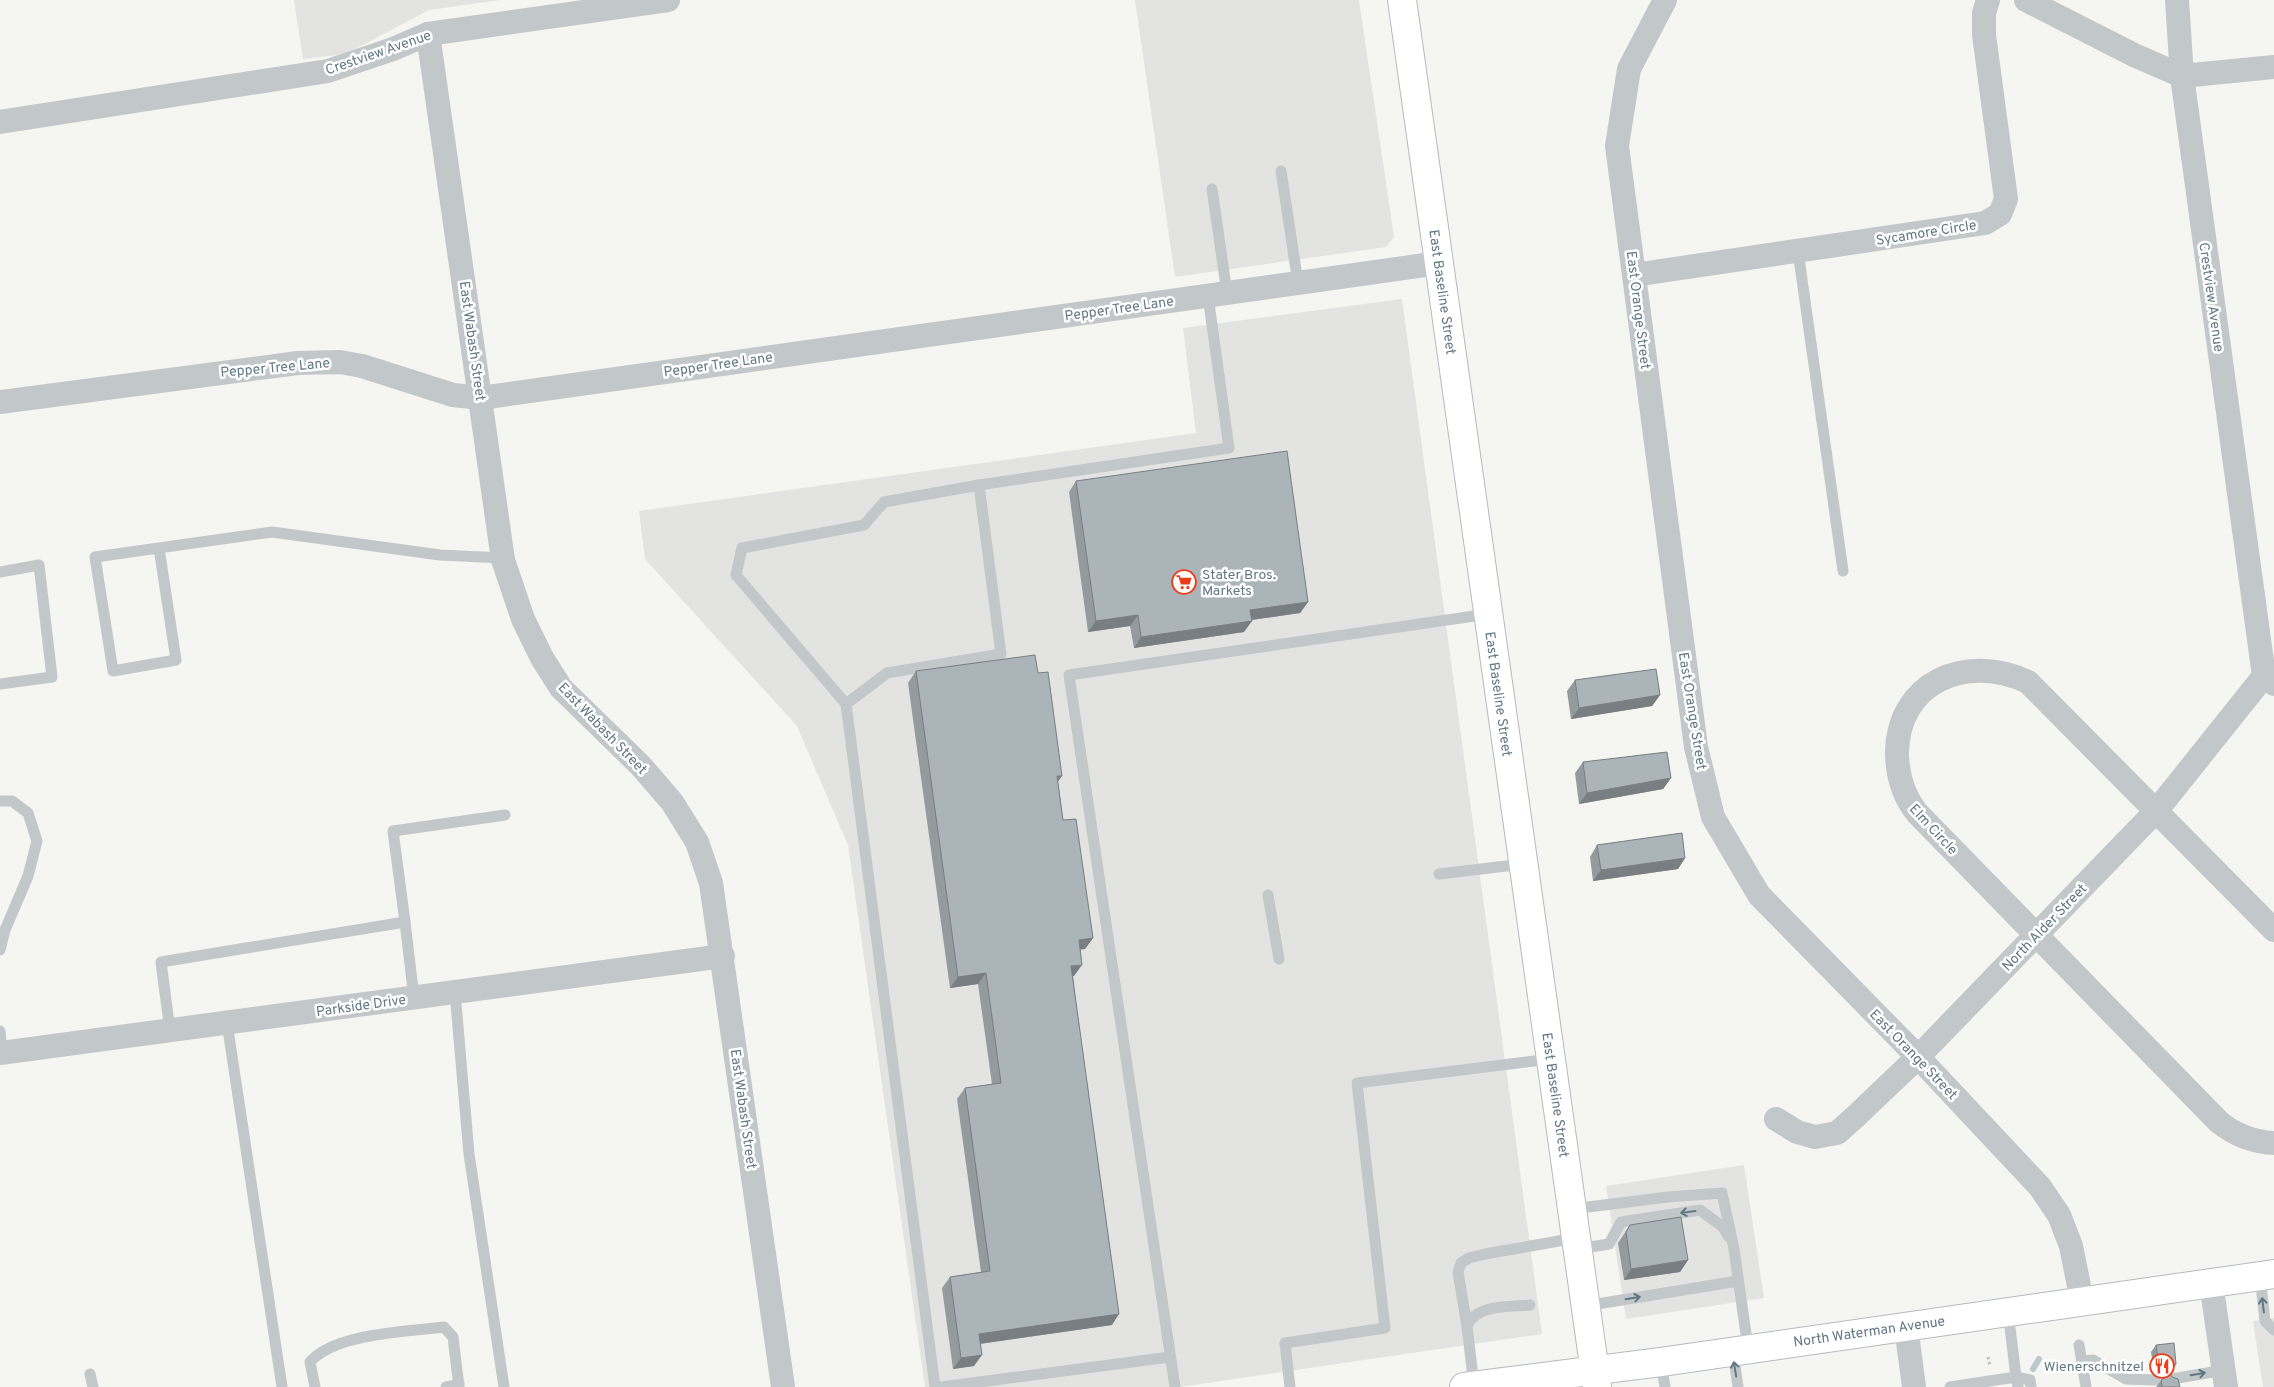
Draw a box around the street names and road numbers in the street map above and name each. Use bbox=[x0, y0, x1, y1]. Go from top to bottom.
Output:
street label: Crestview Avenue bbox=[323, 27, 434, 79]
street label: Sycamore Circle bbox=[1875, 217, 1978, 250]
street label: East Baseline Street bbox=[1424, 229, 1459, 356]
street label: Crestview Avenue bbox=[2194, 241, 2227, 353]
street label: East Orange Street bbox=[1622, 250, 1653, 370]
street label: East Wabash Street bbox=[455, 280, 488, 402]
street label: Pepper Tree Lane bbox=[1064, 293, 1175, 326]
street label: Pepper Tree Lane bbox=[663, 349, 774, 382]
street label: Pepper Tree Lane bbox=[220, 355, 331, 382]
street label: East Baseline Street bbox=[1480, 631, 1515, 758]
street label: East Orange Street bbox=[1674, 651, 1709, 771]
street label: East Wabash Street bbox=[554, 680, 650, 778]
street label: Elm Circle bbox=[1905, 801, 1961, 859]
street label: North Alder Street bbox=[1999, 881, 2091, 975]
street label: Parkside Drive bbox=[315, 992, 407, 1021]
street label: East Orange Street bbox=[1865, 1006, 1960, 1104]
street label: East Baseline Street bbox=[1537, 1032, 1572, 1159]
street label: East Wabash Street bbox=[726, 1048, 759, 1170]
street label: North Waterman Avenue bbox=[1792, 1313, 1946, 1352]

